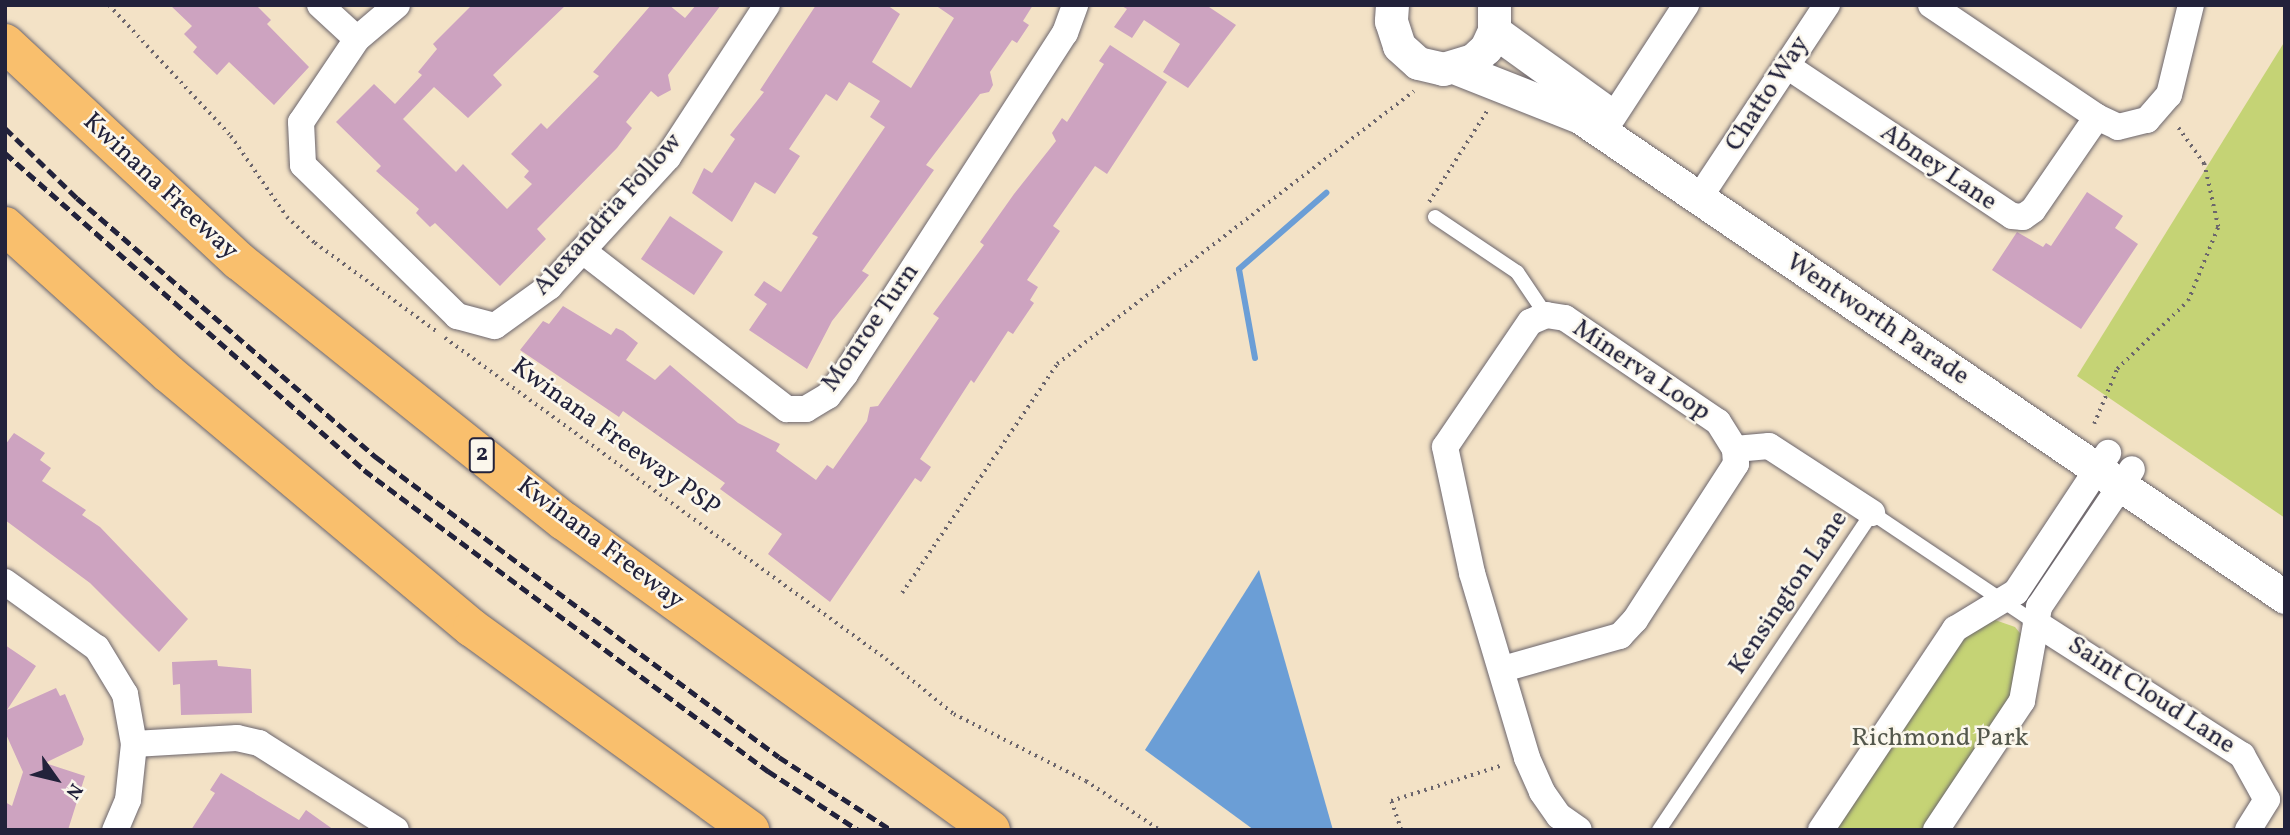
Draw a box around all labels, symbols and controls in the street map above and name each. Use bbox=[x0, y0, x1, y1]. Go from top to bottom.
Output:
street label: Chatto Way bbox=[1719, 30, 1817, 158]
street label: Kwinana Freeway bbox=[76, 107, 244, 267]
street label: Abney Lane bbox=[1873, 117, 2003, 219]
street label: Alexandria Follow bbox=[527, 127, 689, 303]
street label: Wentworth Parade bbox=[1779, 247, 1975, 393]
street label: Monroe Turn bbox=[815, 258, 927, 398]
street label: Minerva Loop bbox=[1566, 313, 1716, 429]
street label: Kwinana Freeway PSP bbox=[504, 352, 726, 524]
road number: 2 bbox=[468, 434, 496, 476]
street label: Kwinana Freeway bbox=[510, 471, 690, 617]
street label: Kensington Lane bbox=[1723, 505, 1855, 681]
street label: Saint Cloud Lane bbox=[2061, 630, 2241, 762]
park label: Richmond Park bbox=[1851, 723, 2029, 755]
north arrow bbox=[21, 744, 91, 814]
text: N bbox=[59, 778, 88, 804]

